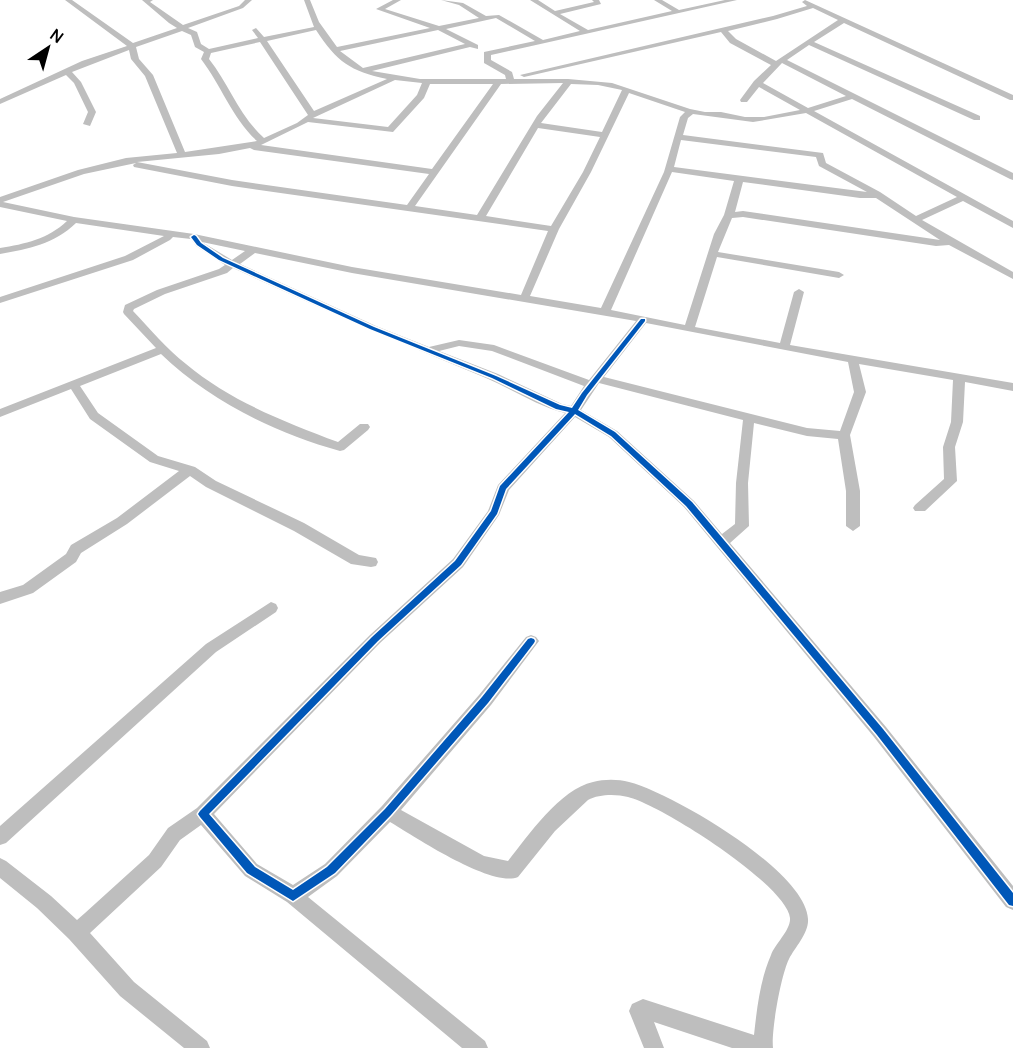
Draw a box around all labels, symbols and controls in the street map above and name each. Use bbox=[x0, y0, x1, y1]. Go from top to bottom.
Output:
north arrow bbox=[18, 18, 78, 78]
text: N bbox=[46, 24, 68, 48]

